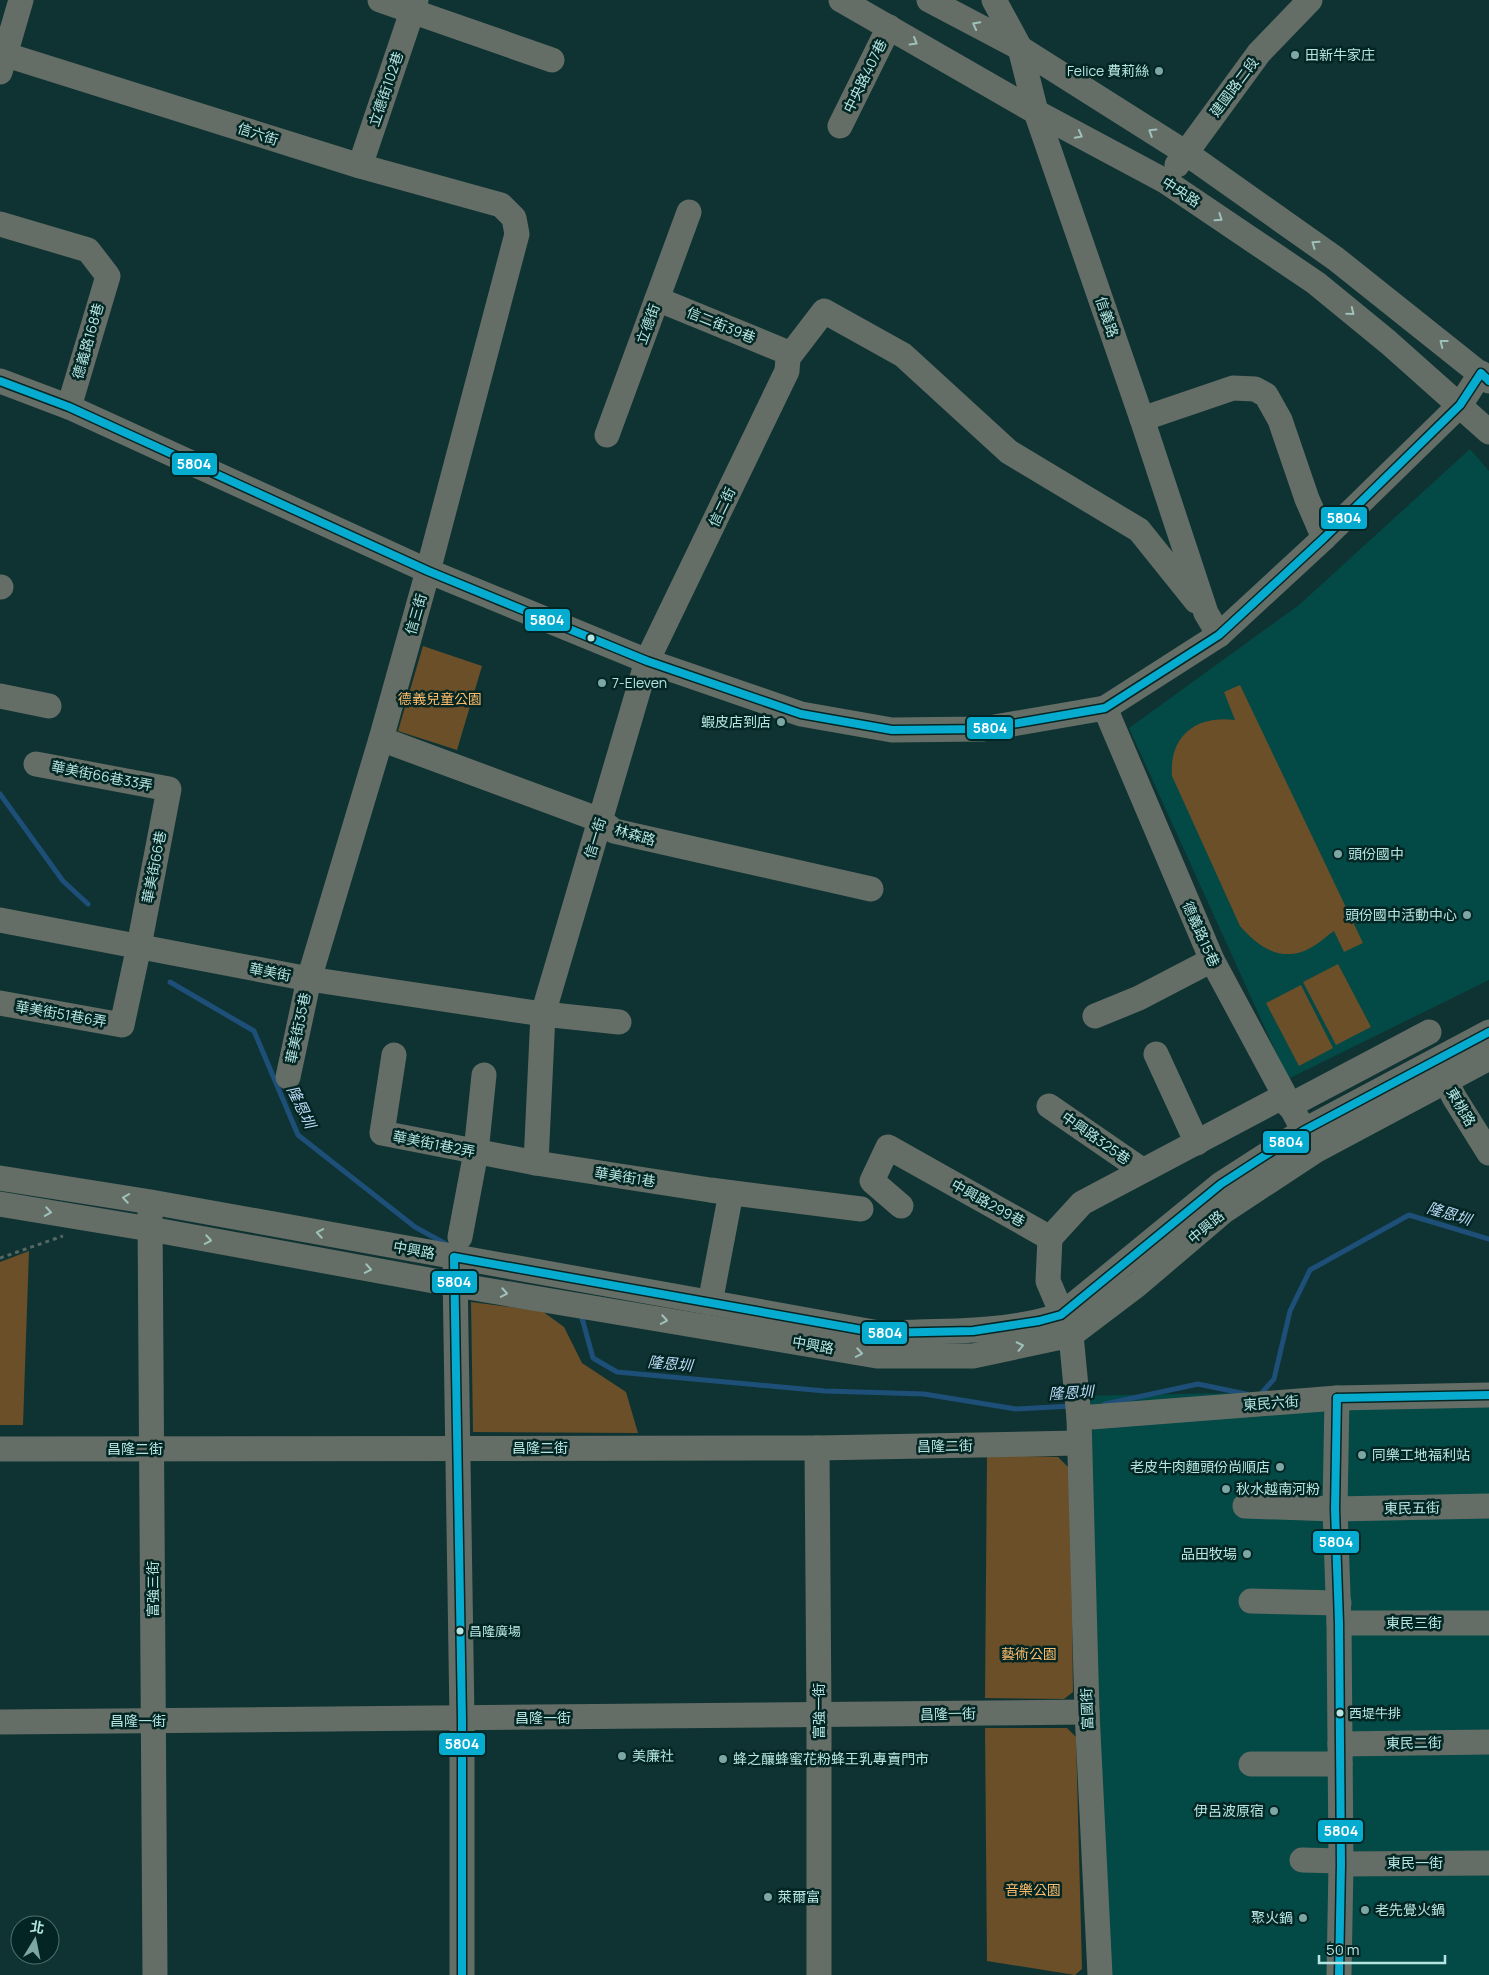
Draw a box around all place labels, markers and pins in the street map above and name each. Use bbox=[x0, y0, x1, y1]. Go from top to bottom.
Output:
place label: 田新牛家庄 bbox=[1305, 45, 1375, 64]
marker: 田新牛家庄 bbox=[1289, 49, 1301, 61]
place label: Felice 費莉絲 bbox=[1067, 61, 1149, 80]
marker: Felice 費莉絲 bbox=[1153, 65, 1165, 77]
unlabelled marker bbox=[586, 633, 596, 643]
place label: 7-Eleven bbox=[612, 673, 667, 692]
marker: 7-Eleven bbox=[596, 677, 608, 689]
place label: 蝦皮店到店 bbox=[701, 712, 771, 731]
marker: 蝦皮店到店 bbox=[775, 716, 787, 728]
place label: 頭份國中 bbox=[1348, 844, 1404, 863]
marker: 頭份國中 bbox=[1332, 848, 1344, 860]
place label: 頭份國中活動中心 bbox=[1345, 905, 1457, 924]
marker: 頭份國中活動中心 bbox=[1461, 909, 1473, 921]
place label: 同樂工地福利站 bbox=[1372, 1445, 1470, 1464]
marker: 同樂工地福利站 bbox=[1356, 1449, 1368, 1461]
place label: 老皮牛肉麵頭份尚順店 bbox=[1130, 1457, 1270, 1476]
marker: 老皮牛肉麵頭份尚順店 bbox=[1274, 1461, 1286, 1473]
place label: 秋水越南河粉 bbox=[1236, 1479, 1320, 1498]
marker: 秋水越南河粉 bbox=[1220, 1483, 1232, 1495]
place label: 品田牧場 bbox=[1181, 1544, 1237, 1563]
marker: 品田牧場 bbox=[1241, 1548, 1253, 1560]
place label: 昌隆廣場 bbox=[469, 1622, 521, 1640]
marker: 昌隆廣場 bbox=[455, 1626, 465, 1636]
place label: 西堤牛排 bbox=[1349, 1704, 1401, 1722]
marker: 西堤牛排 bbox=[1335, 1708, 1345, 1718]
place label: 美廉社 bbox=[632, 1746, 674, 1765]
place label: 蜂之釀蜂蜜花粉蜂王乳專賣門市 bbox=[733, 1749, 929, 1768]
marker: 美廉社 bbox=[616, 1750, 628, 1762]
marker: 蜂之釀蜂蜜花粉蜂王乳專賣門市 bbox=[717, 1753, 729, 1765]
place label: 伊呂波原宿 bbox=[1194, 1801, 1264, 1820]
marker: 伊呂波原宿 bbox=[1268, 1805, 1280, 1817]
place label: 萊爾富 bbox=[778, 1887, 820, 1906]
marker: 萊爾富 bbox=[762, 1891, 774, 1903]
place label: 老先覺火鍋 bbox=[1375, 1900, 1445, 1919]
marker: 老先覺火鍋 bbox=[1359, 1904, 1371, 1916]
place label: 聚火鍋 bbox=[1251, 1908, 1293, 1927]
marker: 聚火鍋 bbox=[1297, 1912, 1309, 1924]

